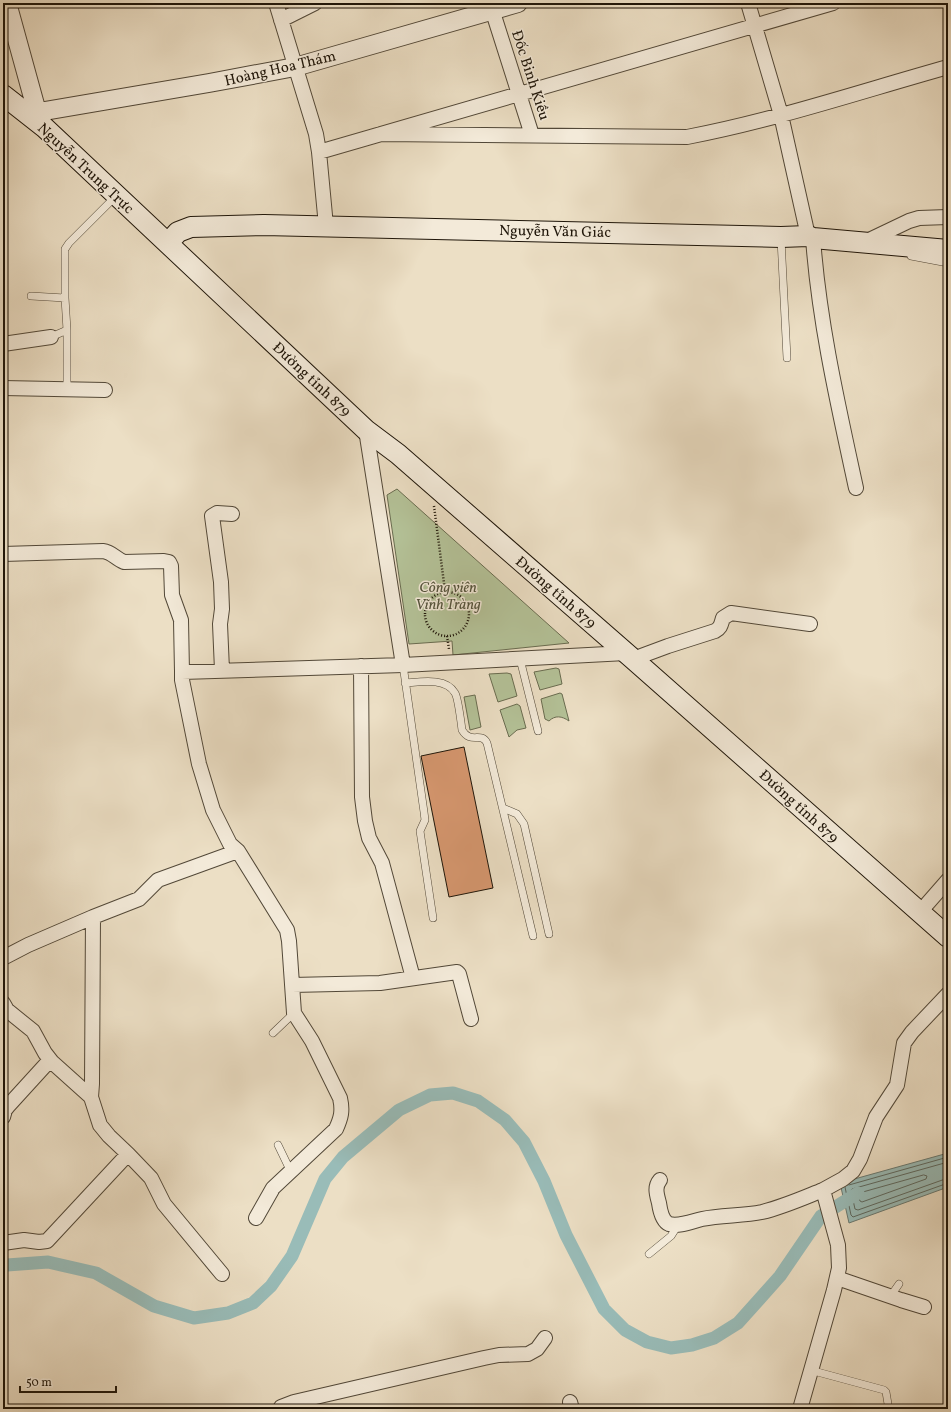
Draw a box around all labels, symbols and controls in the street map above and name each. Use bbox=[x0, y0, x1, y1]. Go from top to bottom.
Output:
street label: Đốc Binh Kiều bbox=[505, 28, 554, 123]
street label: Hoàng Hoa Thám bbox=[223, 46, 338, 92]
street label: Nguyễn Trung Trực bbox=[32, 119, 138, 220]
street label: Nguyễn Văn Giác bbox=[499, 221, 611, 244]
street label: Đường tỉnh 879 bbox=[267, 338, 355, 422]
street label: Đường tỉnh 879 bbox=[510, 552, 600, 634]
park label: Công viên Vĩnh Tràng bbox=[415, 578, 481, 616]
street label: Đường tỉnh 879 bbox=[753, 766, 843, 849]
scale bar bbox=[20, 1368, 116, 1394]
text: 50 m bbox=[26, 1375, 52, 1391]

